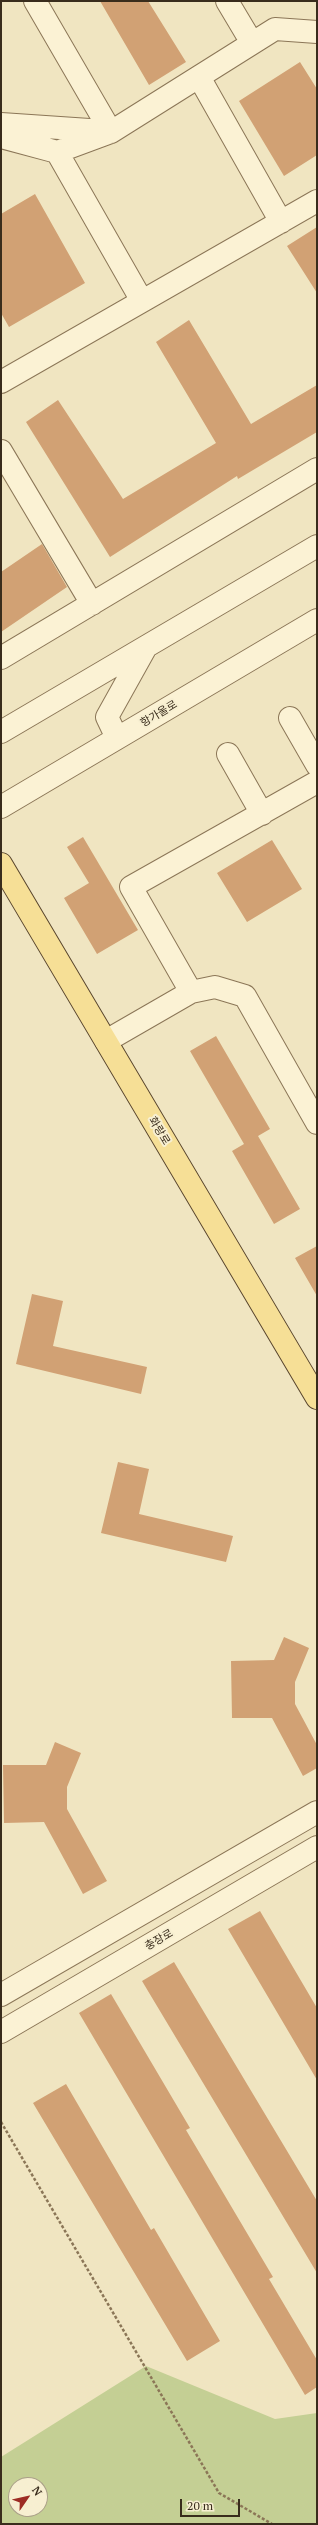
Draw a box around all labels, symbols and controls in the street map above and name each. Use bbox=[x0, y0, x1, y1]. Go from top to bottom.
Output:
street label: 항가울로 bbox=[138, 698, 180, 730]
street label: 화랑로 bbox=[146, 1115, 172, 1147]
street label: 충장로 bbox=[143, 1927, 175, 1953]
north arrow bbox=[8, 2477, 48, 2517]
text: N bbox=[29, 2483, 45, 2498]
scale bar bbox=[182, 2491, 242, 2517]
text: 20 m bbox=[187, 2498, 213, 2513]

